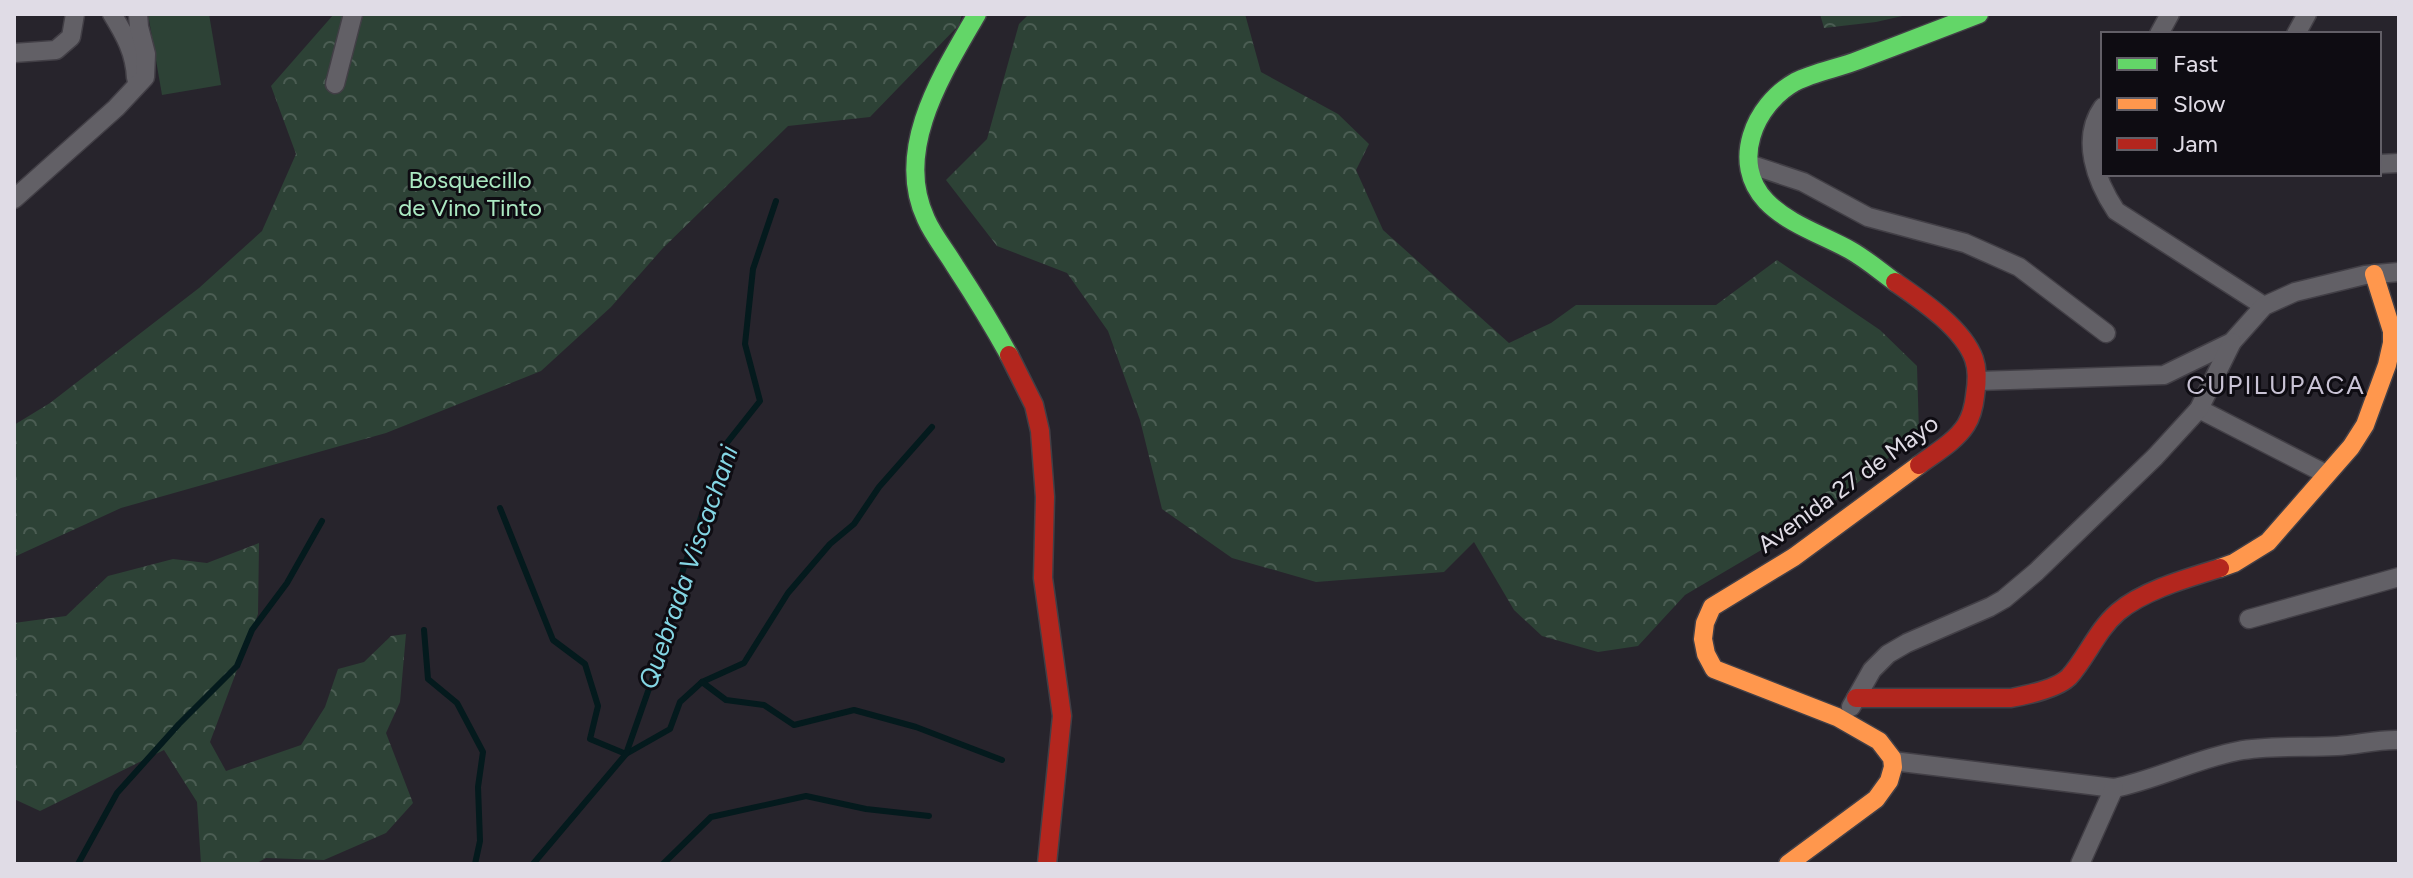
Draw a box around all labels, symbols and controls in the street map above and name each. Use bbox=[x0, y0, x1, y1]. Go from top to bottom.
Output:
legend bbox=[2101, 32, 2381, 176]
text: Fast bbox=[2173, 49, 2218, 78]
text: Slow bbox=[2173, 89, 2226, 118]
text: Jam bbox=[2173, 129, 2218, 158]
park label: Bosquecillo de Vino Tinto bbox=[398, 165, 542, 222]
district label: CUPILUPACA bbox=[2186, 369, 2366, 401]
street label: Avenida 27 de Mayo bbox=[1752, 408, 1944, 559]
water label: Quebrada Viscachani bbox=[631, 440, 745, 693]

